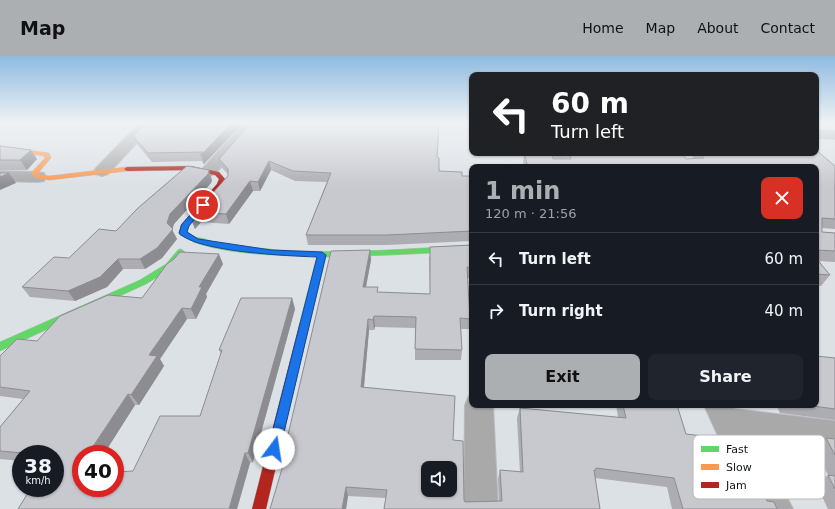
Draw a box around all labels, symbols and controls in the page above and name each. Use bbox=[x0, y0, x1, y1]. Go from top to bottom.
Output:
text: Map bbox=[20, 17, 65, 39]
text: Home bbox=[582, 20, 624, 36]
text: Map bbox=[646, 20, 675, 36]
text: About bbox=[697, 20, 739, 36]
text: Contact bbox=[761, 20, 815, 36]
text: 60 m bbox=[551, 87, 629, 120]
icon: left bbox=[485, 88, 537, 140]
text: Turn left bbox=[551, 121, 624, 142]
text: 1 min bbox=[485, 177, 560, 205]
button: close bbox=[761, 177, 803, 219]
pin bbox=[186, 188, 220, 222]
icon: arrive bbox=[192, 194, 214, 216]
text: 120 m · 21:56 bbox=[485, 206, 576, 221]
icon: left bbox=[485, 248, 507, 270]
text: Turn left bbox=[519, 250, 591, 268]
text: 60 m bbox=[765, 250, 803, 268]
icon: right bbox=[485, 300, 507, 322]
text: Turn right bbox=[519, 302, 603, 320]
text: 40 m bbox=[765, 302, 803, 320]
button: Exit bbox=[485, 354, 640, 400]
button: Share bbox=[648, 354, 803, 400]
position arrow bbox=[253, 428, 295, 470]
legend bbox=[693, 435, 825, 499]
text: Fast bbox=[726, 443, 749, 456]
speed limit sign: 40 bbox=[72, 445, 124, 497]
text: 38 bbox=[24, 454, 52, 478]
map controls bbox=[421, 461, 457, 497]
button: sound bbox=[421, 461, 457, 497]
text: Slow bbox=[726, 461, 752, 474]
text: km/h bbox=[25, 475, 51, 486]
text: Jam bbox=[725, 479, 747, 492]

